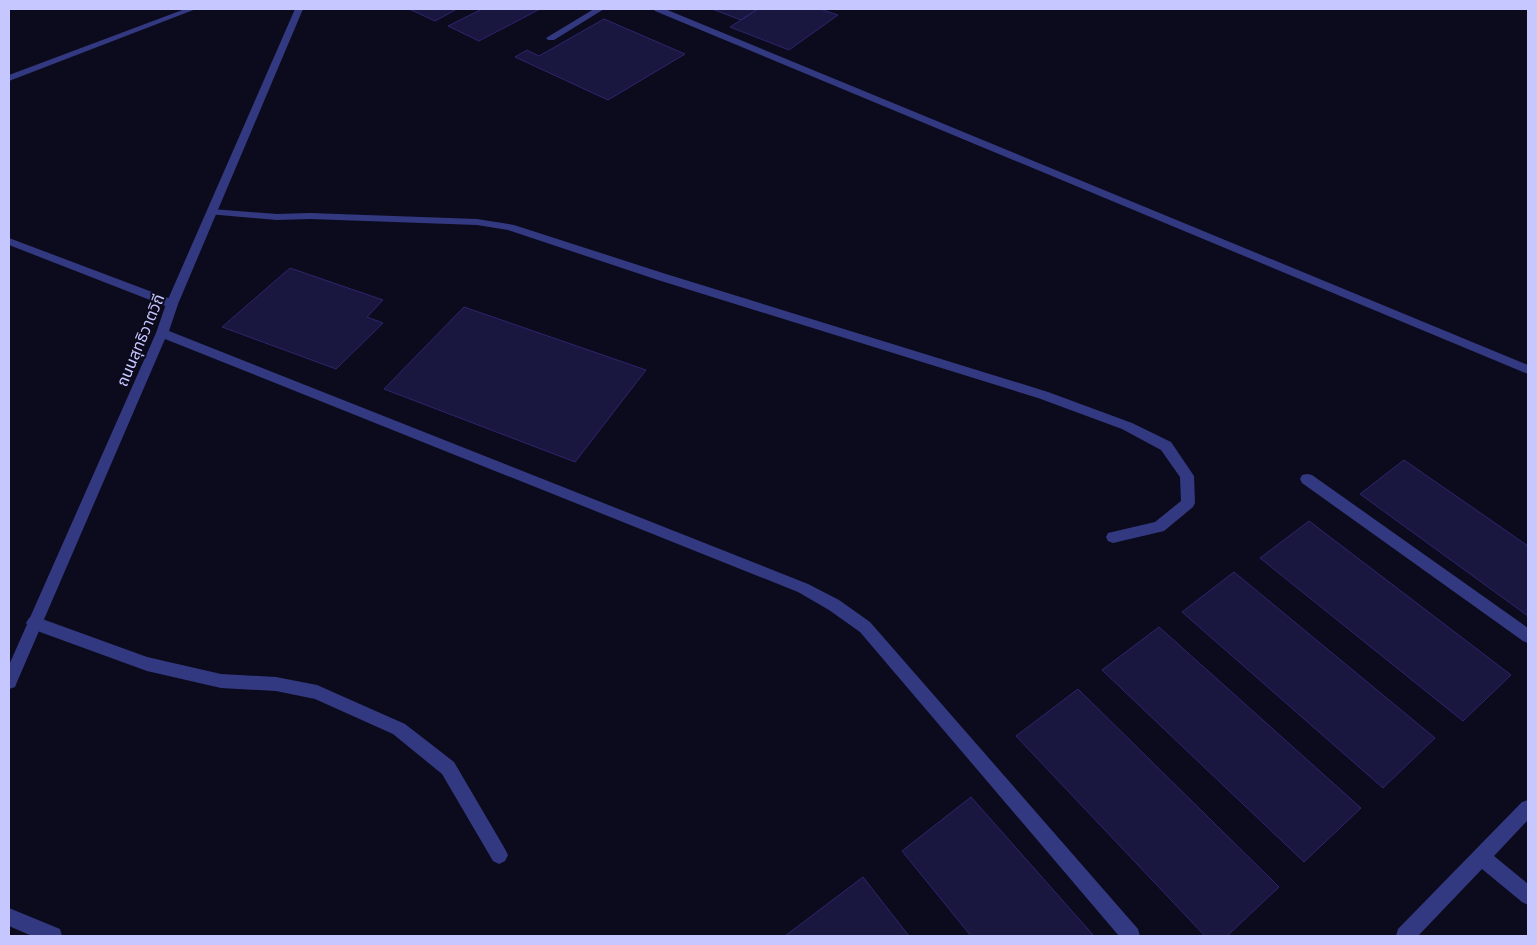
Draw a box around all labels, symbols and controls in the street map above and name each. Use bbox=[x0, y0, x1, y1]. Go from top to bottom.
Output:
street label: ถนนสุทธิวาตวิถี bbox=[111, 290, 169, 390]

